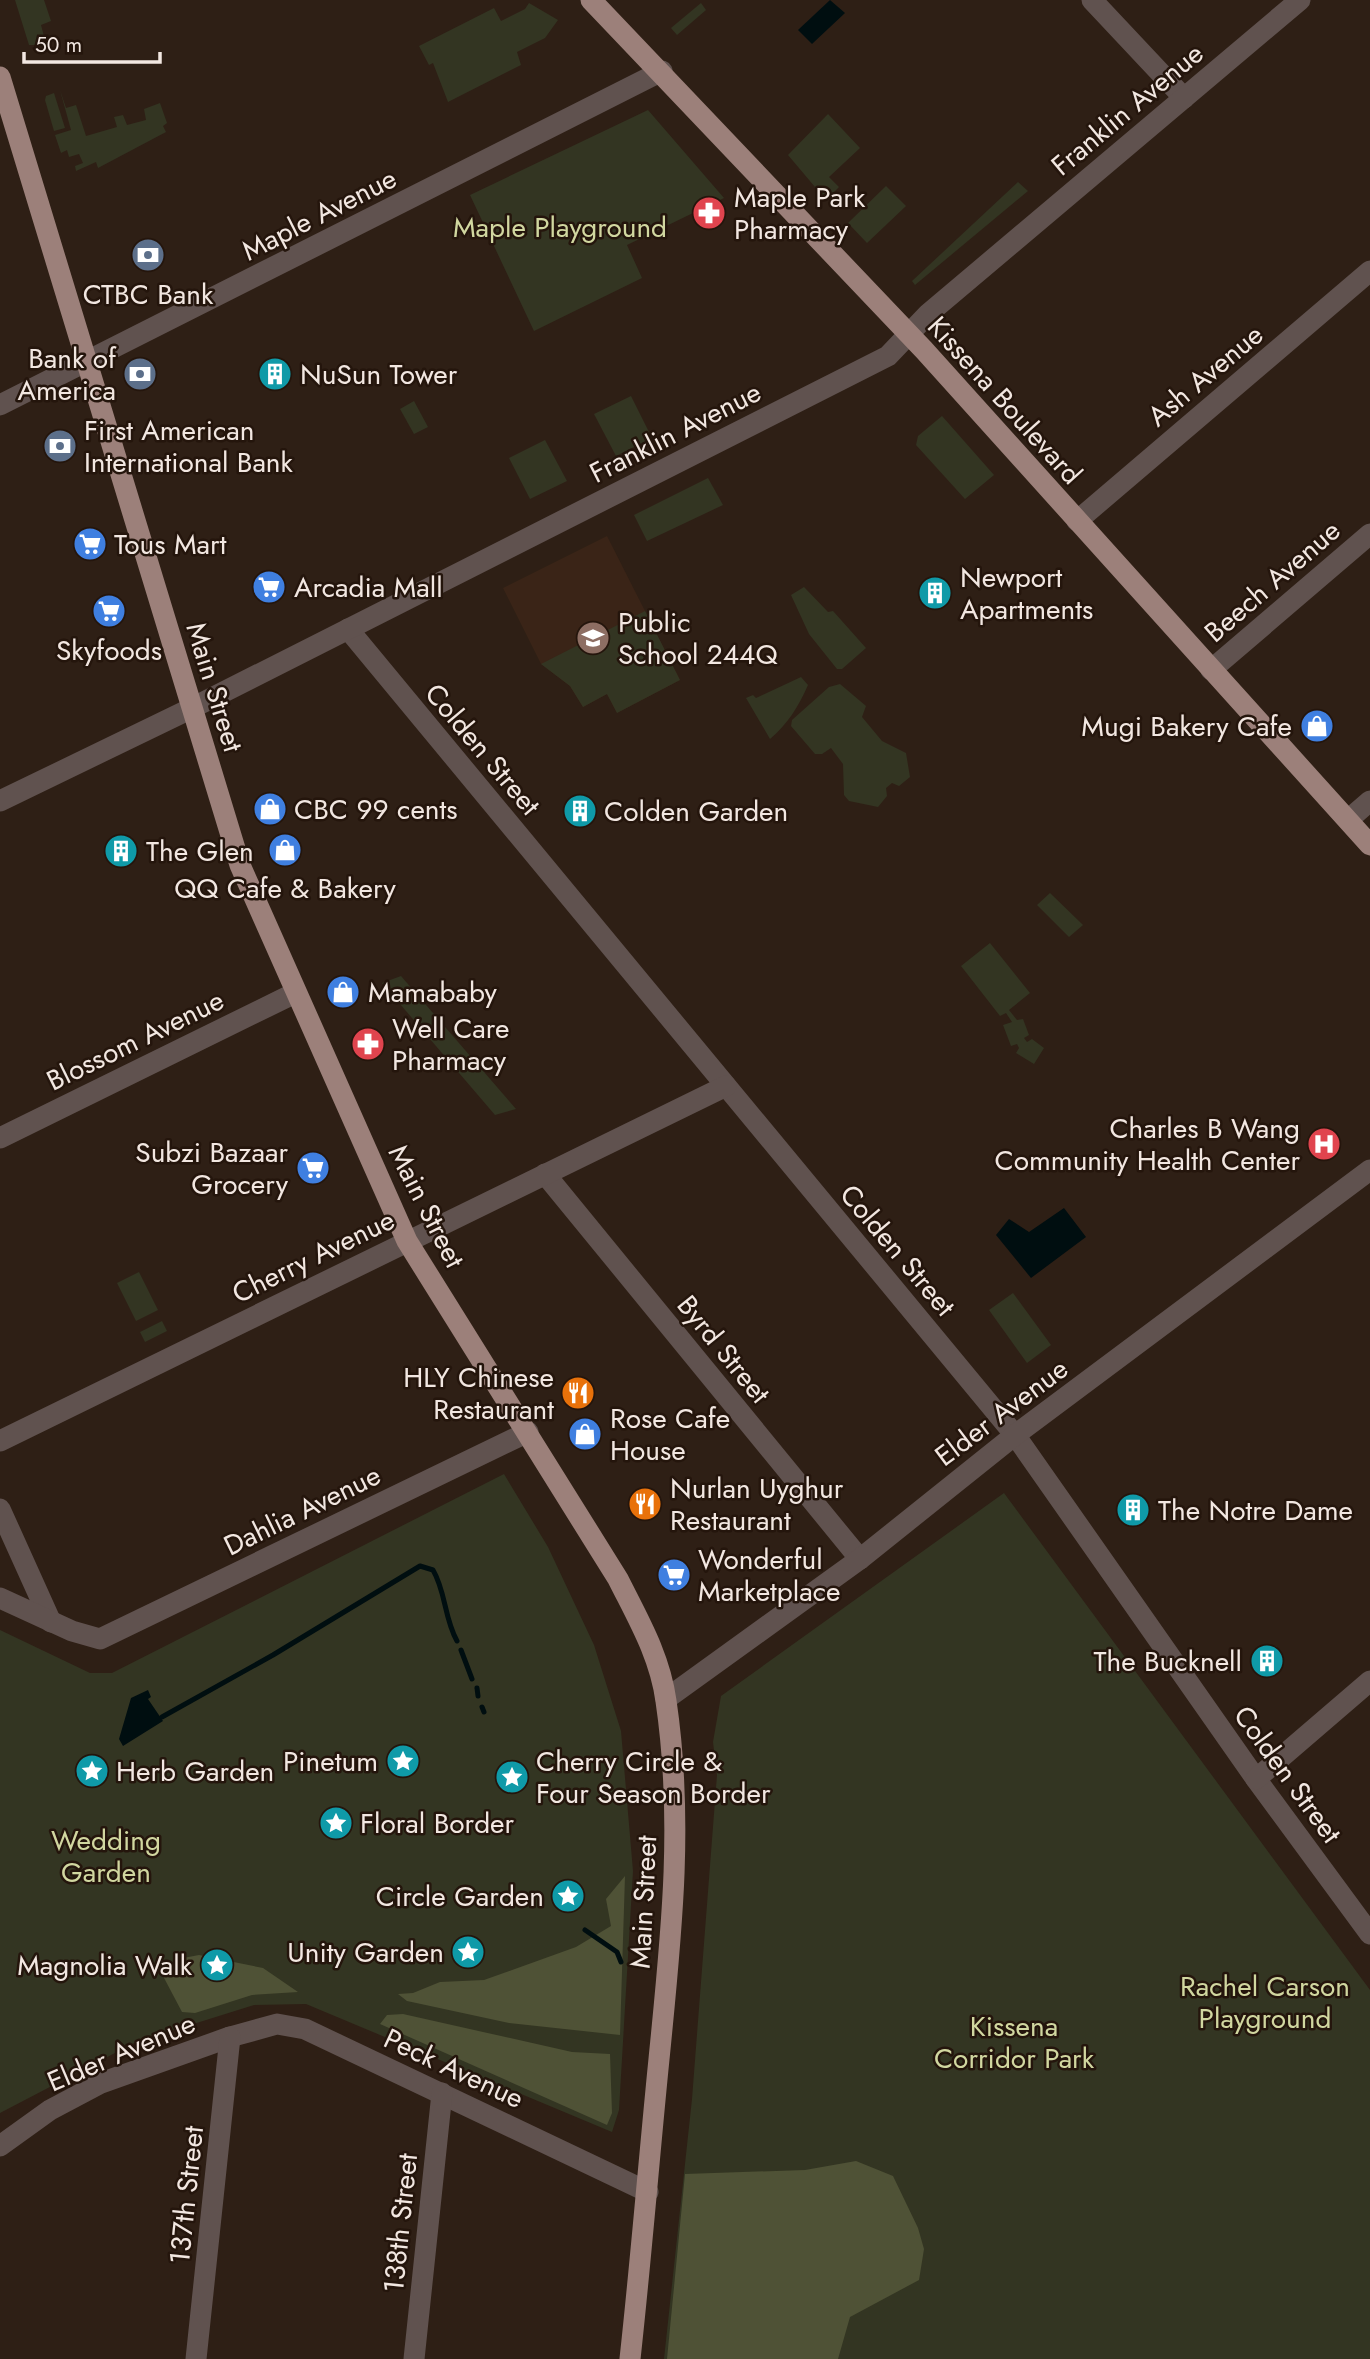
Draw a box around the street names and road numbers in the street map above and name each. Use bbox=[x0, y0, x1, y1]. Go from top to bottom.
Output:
street label: Franklin Avenue bbox=[1042, 33, 1212, 185]
street label: Maple Avenue bbox=[235, 158, 404, 271]
street label: Kissena Boulevard bbox=[918, 307, 1091, 494]
street label: Ash Avenue bbox=[1138, 315, 1272, 436]
street label: Franklin Avenue bbox=[582, 372, 768, 493]
street label: Beech Avenue bbox=[1195, 511, 1349, 652]
street label: Main Street bbox=[175, 617, 254, 757]
street label: Colden Street bbox=[415, 674, 550, 824]
street label: Blossom Avenue bbox=[40, 980, 231, 1101]
street label: Main Street bbox=[378, 1138, 475, 1275]
street label: Colden Street bbox=[830, 1175, 965, 1325]
street label: Cherry Avenue bbox=[225, 1199, 401, 1314]
street label: Byrd Street bbox=[667, 1286, 780, 1412]
street label: Elder Avenue bbox=[926, 1349, 1077, 1476]
street label: Dahlia Avenue bbox=[217, 1455, 388, 1566]
street label: Colden Street bbox=[1224, 1697, 1352, 1852]
street label: Main Street bbox=[620, 1834, 667, 1970]
street label: Elder Avenue bbox=[41, 2003, 202, 2102]
street label: Peck Avenue bbox=[377, 2018, 531, 2119]
street label: 137th Street bbox=[159, 2124, 214, 2266]
street label: 138th Street bbox=[373, 2151, 428, 2295]

